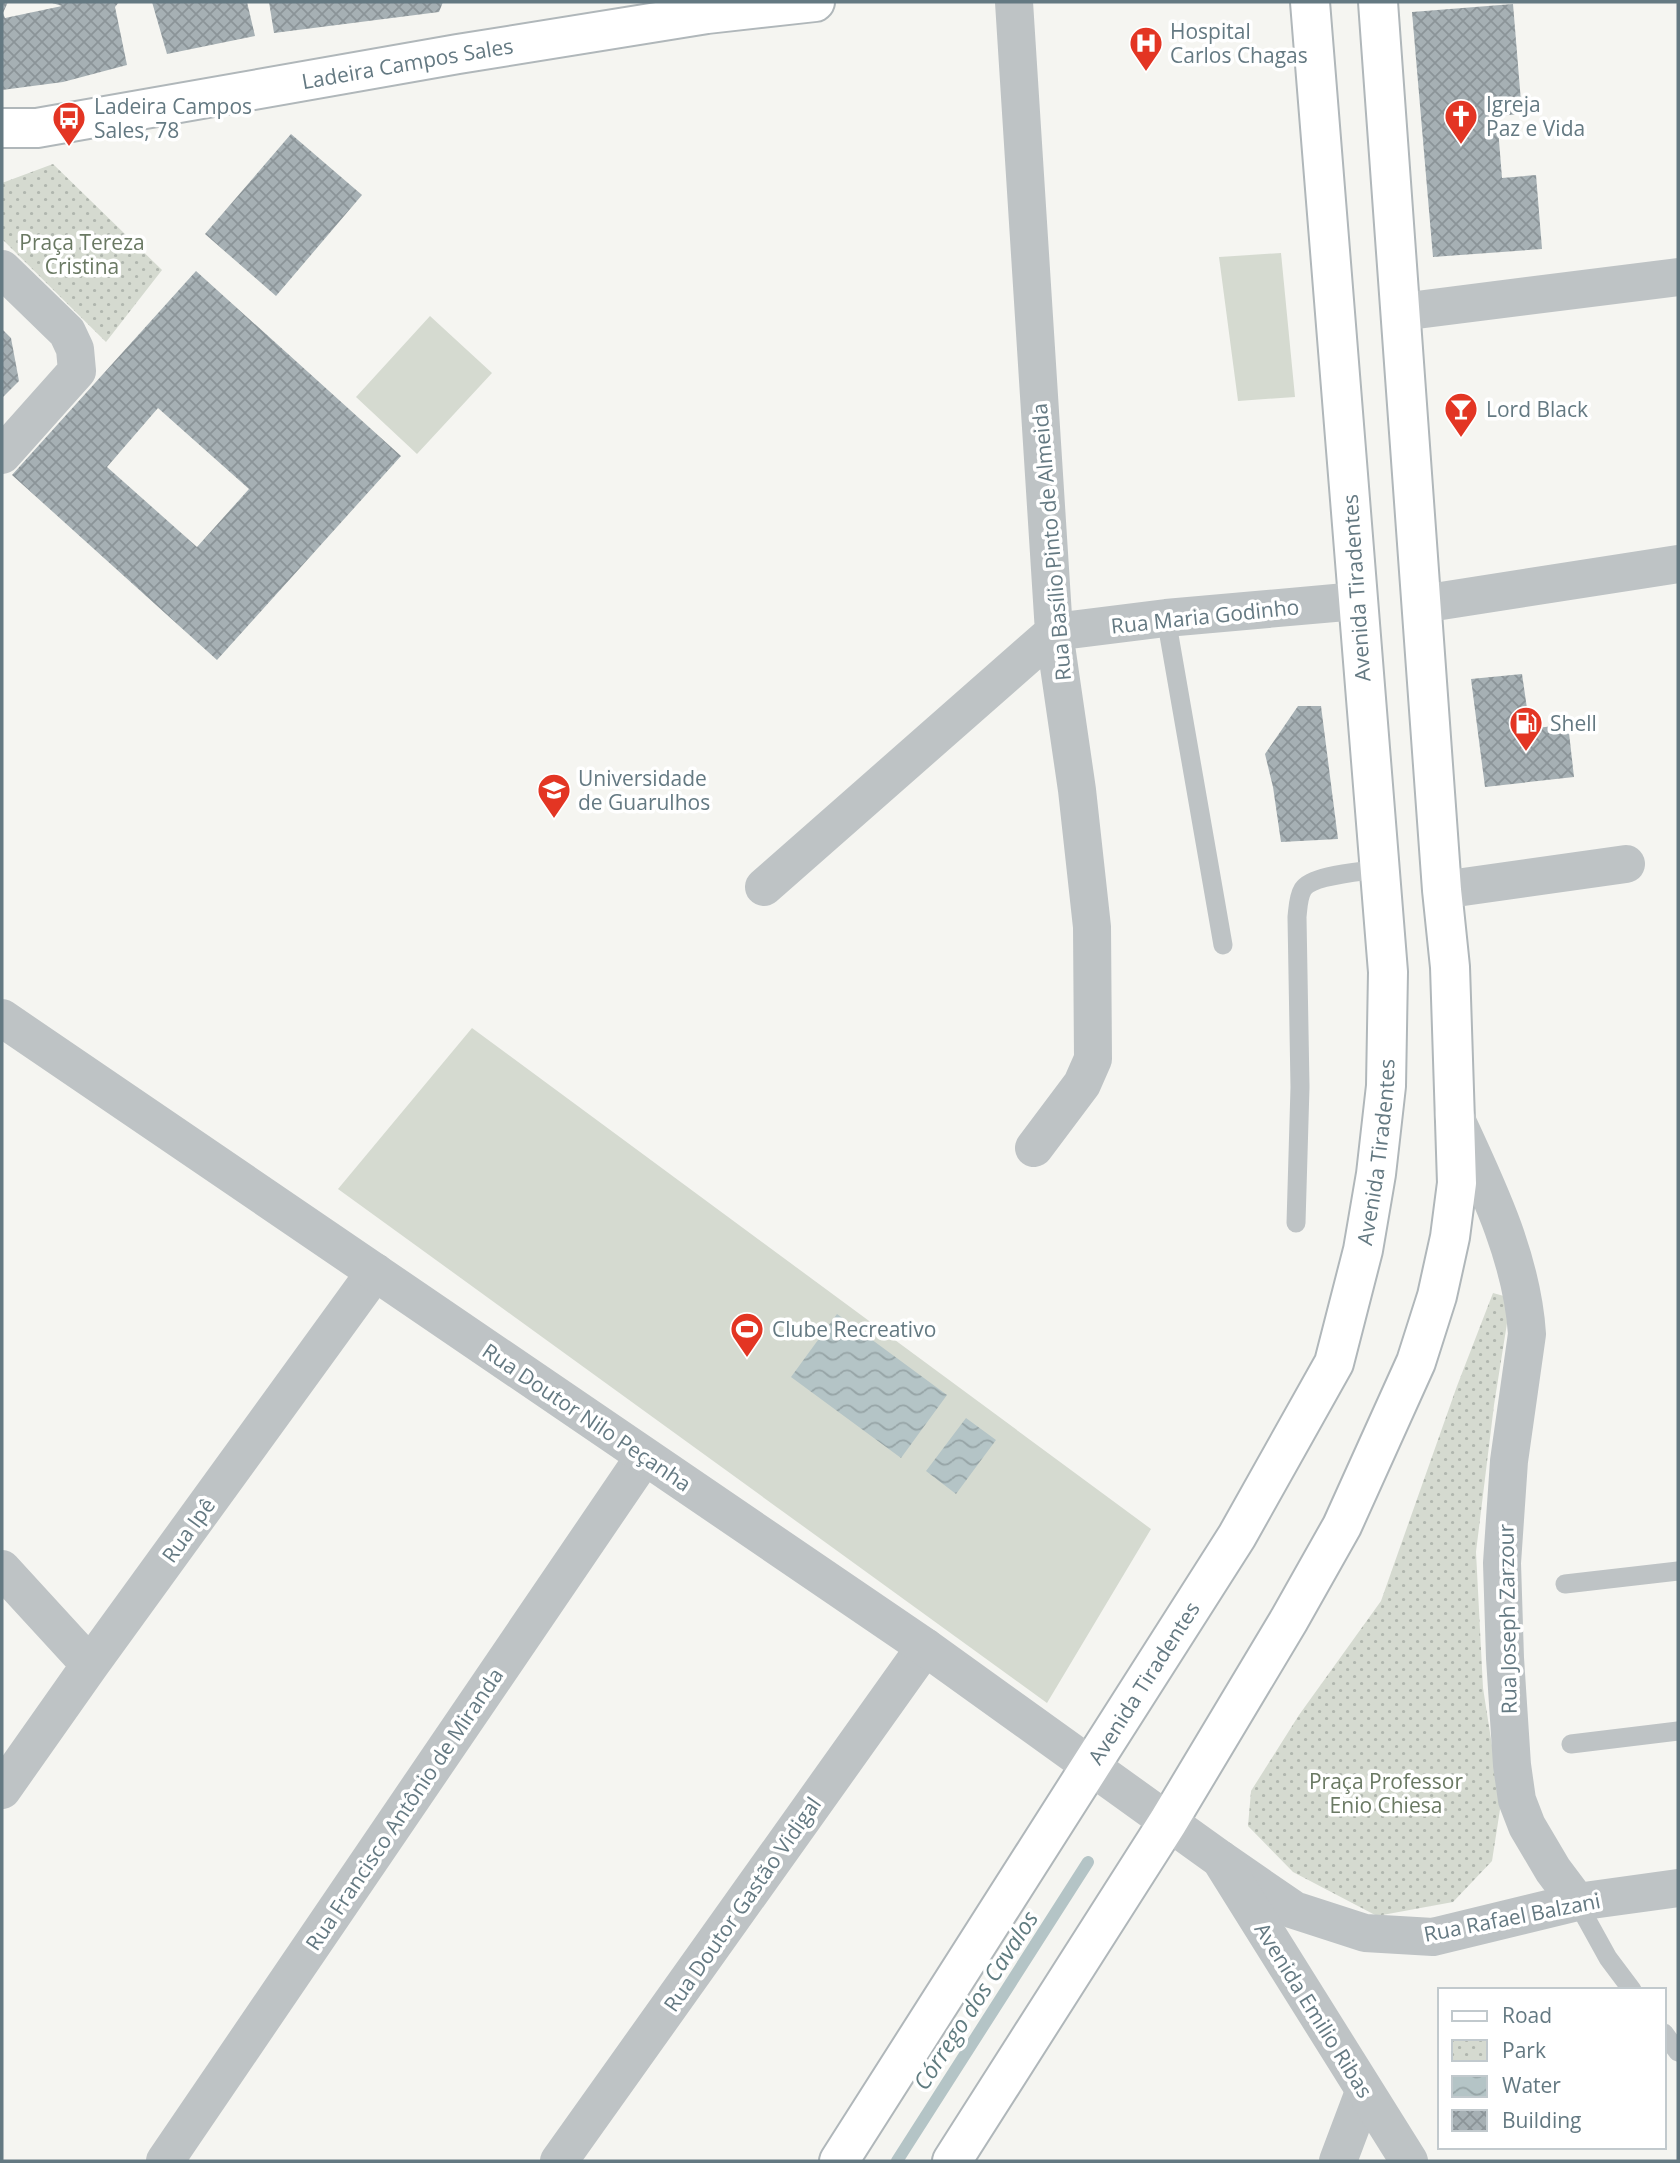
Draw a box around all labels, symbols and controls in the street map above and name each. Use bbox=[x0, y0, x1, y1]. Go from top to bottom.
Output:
place label: Hospital Carlos Chagas bbox=[1170, 17, 1308, 69]
hospital icon: Hospital Carlos Chagas bbox=[1127, 24, 1165, 73]
street label: Ladeira Campos Sales bbox=[300, 31, 515, 95]
place label: Igreja Paz e Vida bbox=[1486, 90, 1585, 142]
place label: Ladeira Campos Sales, 78 bbox=[94, 92, 252, 144]
church icon: Igreja Paz e Vida bbox=[1442, 97, 1480, 146]
bus stop icon: Ladeira Campos Sales, 78 bbox=[50, 99, 88, 148]
park label: Praça Tereza Cristina bbox=[19, 228, 145, 280]
bar icon: Lord Black bbox=[1442, 390, 1480, 439]
place label: Lord Black bbox=[1486, 395, 1588, 423]
street label: Rua Basílio Pinto de Almeida bbox=[1025, 402, 1077, 682]
street label: Avenida Tiradentes bbox=[1335, 493, 1377, 683]
street label: Rua Maria Godinho bbox=[1110, 592, 1300, 640]
fuel station icon: Shell bbox=[1507, 704, 1545, 753]
place label: Shell bbox=[1550, 709, 1597, 737]
place label: Universidade de Guarulhos bbox=[578, 764, 710, 816]
school or university icon: Universidade de Guarulhos bbox=[535, 771, 573, 820]
street label: Avenida Tiradentes bbox=[1350, 1058, 1400, 1247]
sports icon: Clube Recreativo bbox=[728, 1310, 766, 1359]
place label: Clube Recreativo bbox=[772, 1315, 936, 1343]
street label: Rua Doutor Nilo Peçanha bbox=[477, 1337, 697, 1497]
street label: Rua Ipê bbox=[155, 1492, 221, 1568]
street label: Rua Joseph Zarzour bbox=[1491, 1523, 1523, 1714]
street label: Avenida Tiradentes bbox=[1081, 1596, 1206, 1769]
street label: Rua Francisco Antônio de Miranda bbox=[299, 1662, 509, 1956]
park label: Praça Professor Enio Chiesa bbox=[1309, 1767, 1463, 1819]
street label: Rua Doutor Gastão Vidigal bbox=[657, 1791, 827, 2017]
street label: Rua Rafael Balzani bbox=[1421, 1886, 1603, 1948]
water label: Córrego dos Cavalos bbox=[905, 1904, 1045, 2096]
street label: Avenida Emilio Ribas bbox=[1249, 1917, 1379, 2103]
legend bbox=[1438, 1988, 1666, 2149]
text: Road bbox=[1502, 2001, 1552, 2029]
text: Park bbox=[1502, 2036, 1546, 2064]
text: Water bbox=[1502, 2071, 1561, 2099]
text: Building bbox=[1502, 2106, 1581, 2134]

